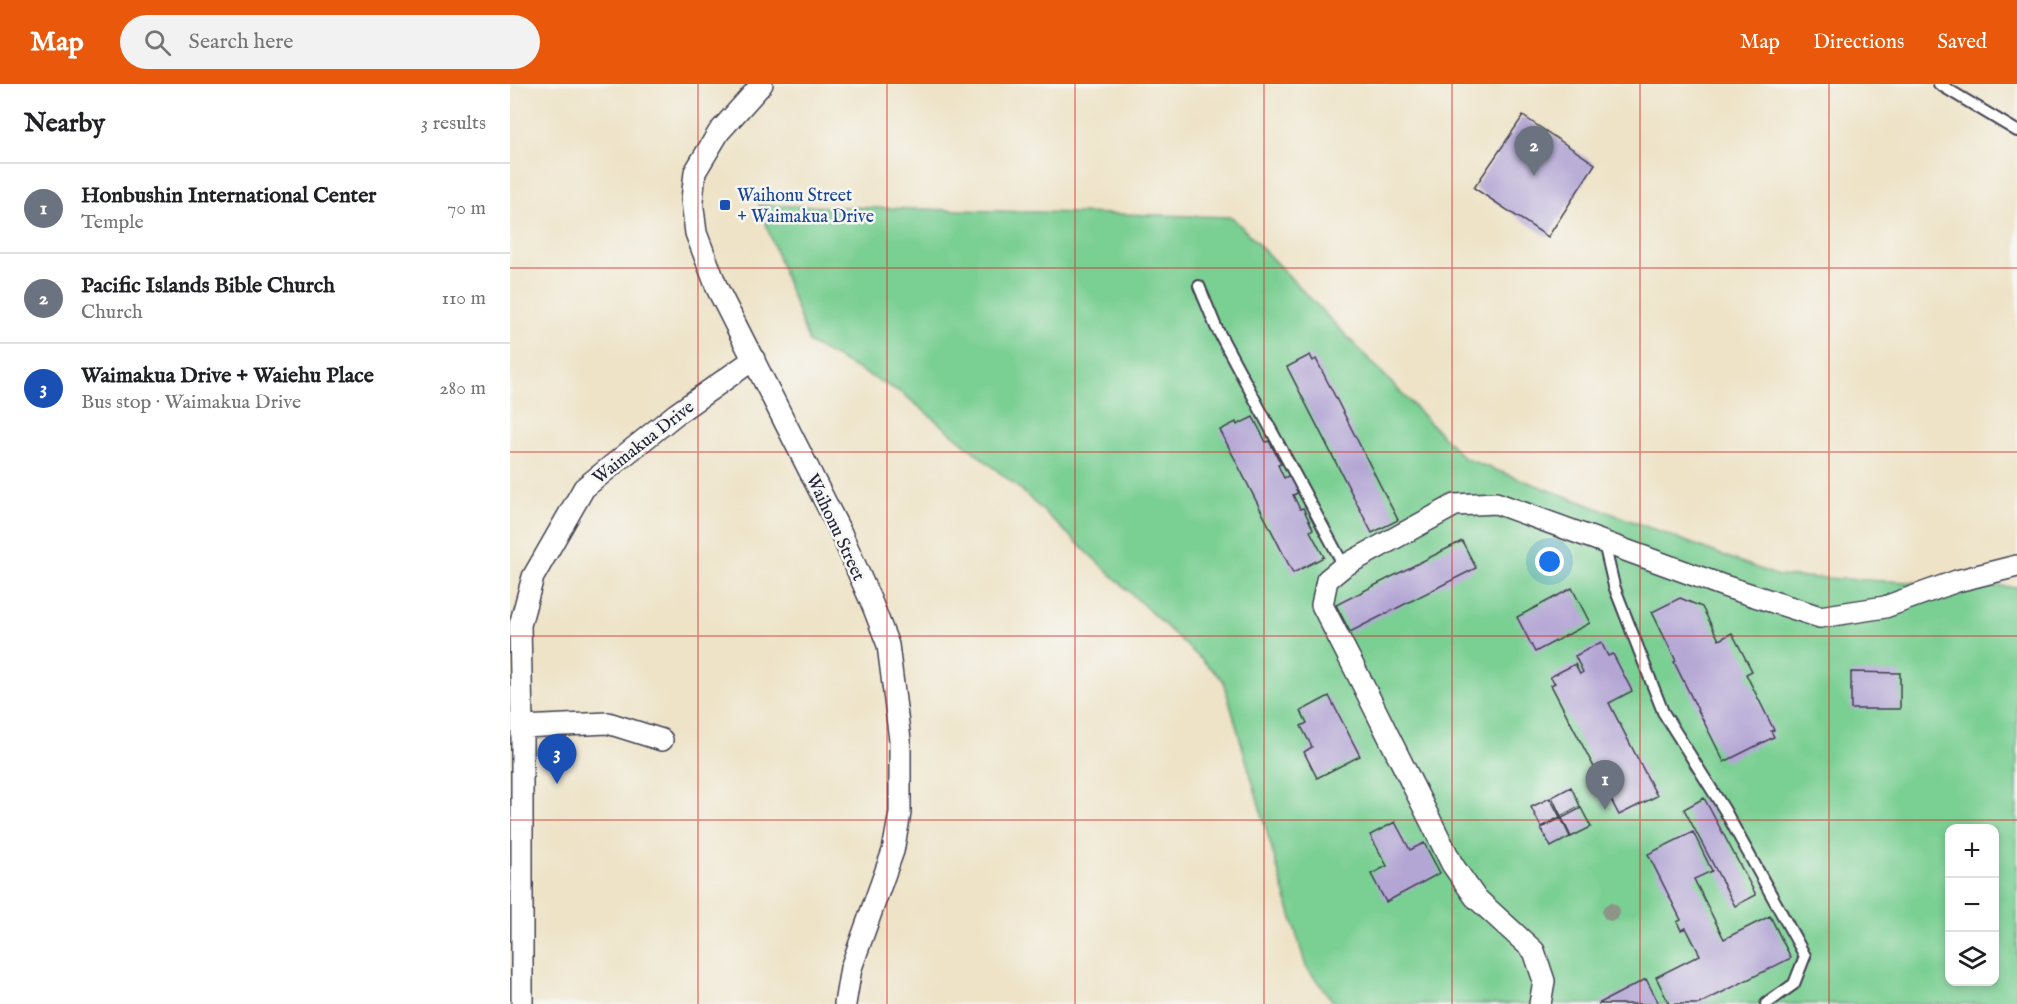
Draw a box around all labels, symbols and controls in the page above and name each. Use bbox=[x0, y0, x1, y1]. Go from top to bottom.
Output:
search box bbox=[120, 15, 540, 69]
text: Map bbox=[30, 25, 84, 60]
icon: search bbox=[141, 26, 174, 59]
text: Search here bbox=[189, 28, 293, 56]
text: Map bbox=[1740, 29, 1780, 56]
text: Directions bbox=[1813, 29, 1904, 56]
text: Saved bbox=[1937, 29, 1987, 56]
text: Nearby bbox=[24, 107, 105, 140]
text: 3 results bbox=[421, 111, 486, 136]
pin: 2 bbox=[1514, 126, 1554, 176]
text: Honbushin International Center bbox=[81, 182, 376, 210]
place label: Waihonu Street + Waimakua Drive bbox=[737, 185, 874, 229]
text: 1 bbox=[40, 196, 47, 221]
text: 70 m bbox=[447, 196, 486, 221]
marker: Waihonu Street + Waimakua Drive bbox=[718, 198, 732, 212]
text: Temple bbox=[81, 210, 144, 235]
text: Pacific Islands Bible Church bbox=[81, 272, 335, 300]
text: 2 bbox=[39, 286, 48, 311]
text: 110 m bbox=[442, 286, 486, 311]
text: Church bbox=[81, 300, 143, 325]
text: Waimakua Drive + Waiehu Place bbox=[81, 362, 374, 390]
text: 3 bbox=[40, 376, 47, 401]
text: 280 m bbox=[439, 376, 486, 401]
text: Bus stop · Waimakua Drive bbox=[81, 390, 301, 415]
street label: Waimakua Drive bbox=[588, 396, 699, 490]
street label: Waihonu Street bbox=[800, 471, 869, 585]
your location bbox=[1535, 547, 1564, 576]
pin: 3 bbox=[538, 734, 576, 784]
pin: 1 bbox=[1586, 760, 1624, 810]
map controls bbox=[1945, 824, 1999, 986]
button: + bbox=[1945, 824, 1999, 878]
button: − bbox=[1945, 878, 1999, 932]
button: layers bbox=[1945, 932, 1999, 986]

